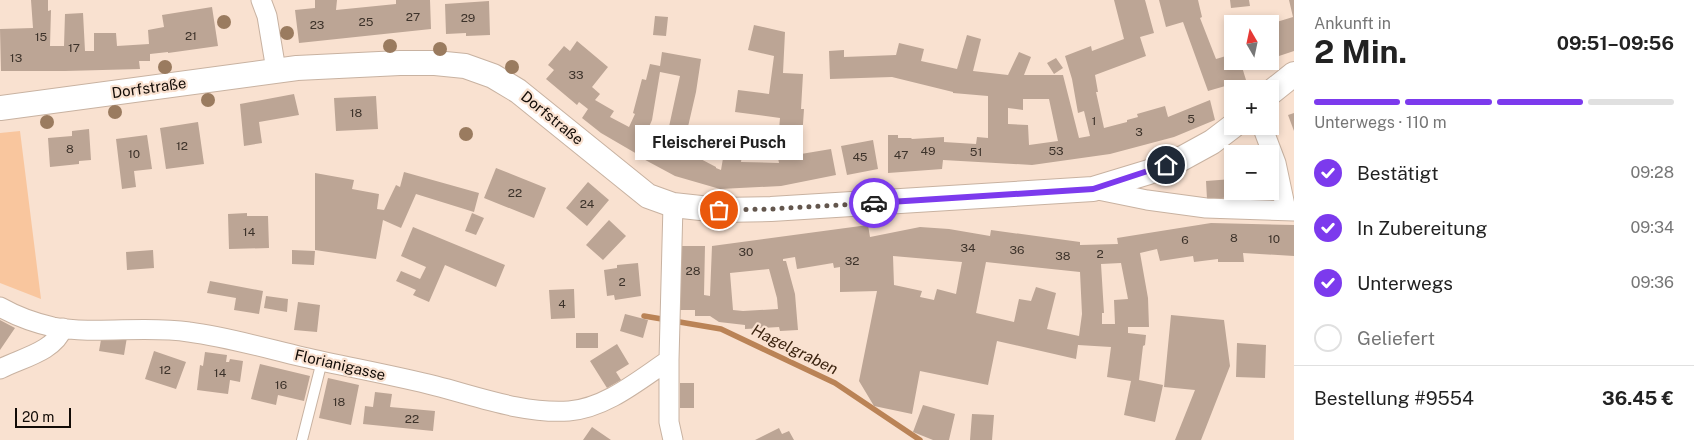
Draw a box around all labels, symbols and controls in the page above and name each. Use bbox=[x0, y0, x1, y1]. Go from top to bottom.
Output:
house number: 27 bbox=[406, 10, 420, 24]
house number: 29 bbox=[461, 11, 475, 25]
text: Ankunft in bbox=[1314, 14, 1391, 33]
house number: 25 bbox=[359, 15, 374, 29]
north arrow bbox=[1224, 15, 1279, 70]
map controls bbox=[1224, 15, 1279, 200]
house number: 23 bbox=[310, 18, 324, 32]
house number: 21 bbox=[185, 29, 197, 43]
house number: 15 bbox=[35, 30, 48, 44]
text: 09:51–09:56 bbox=[1557, 32, 1674, 54]
text: 2 Min. bbox=[1314, 33, 1407, 70]
house number: 17 bbox=[68, 41, 80, 55]
house number: 13 bbox=[10, 51, 22, 65]
house number: 33 bbox=[568, 68, 584, 82]
street label: Dorfstraße bbox=[111, 74, 187, 101]
button: + bbox=[1224, 80, 1279, 135]
street label: Dorfstraße bbox=[518, 87, 587, 148]
house number: 18 bbox=[350, 106, 363, 120]
house number: 5 bbox=[1187, 112, 1195, 126]
text: Unterwegs · 110 m bbox=[1314, 113, 1447, 132]
house number: 1 bbox=[1092, 114, 1096, 128]
callout: Fleischerei Pusch bbox=[635, 125, 803, 160]
house number: 3 bbox=[1135, 125, 1143, 139]
text: Fleischerei Pusch bbox=[652, 133, 786, 152]
house number: 12 bbox=[176, 139, 188, 153]
house number: 8 bbox=[66, 142, 74, 156]
house number: 49 bbox=[920, 144, 936, 158]
house number: 53 bbox=[1048, 144, 1064, 158]
pin bbox=[1145, 144, 1187, 186]
house number: 51 bbox=[970, 145, 982, 159]
button: − bbox=[1224, 145, 1279, 200]
house number: 10 bbox=[128, 147, 140, 161]
house number: 47 bbox=[894, 148, 908, 162]
house number: 45 bbox=[852, 150, 868, 164]
icon: home bbox=[1152, 151, 1180, 179]
icon: check bbox=[1314, 159, 1342, 187]
text: Bestätigt bbox=[1357, 162, 1439, 184]
text: 09:28 bbox=[1630, 163, 1674, 182]
courier bbox=[849, 178, 899, 228]
house number: 22 bbox=[508, 186, 522, 200]
pin bbox=[698, 189, 740, 231]
icon: car bbox=[860, 189, 888, 217]
icon: bag bbox=[705, 196, 733, 224]
house number: 24 bbox=[580, 197, 595, 211]
icon: check bbox=[1314, 214, 1342, 242]
text: In Zubereitung bbox=[1357, 217, 1487, 239]
text: 09:34 bbox=[1631, 218, 1674, 237]
house number: 14 bbox=[243, 225, 256, 239]
house number: 8 bbox=[1230, 231, 1238, 245]
house number: 10 bbox=[1268, 232, 1280, 246]
house number: 6 bbox=[1181, 233, 1189, 247]
house number: 34 bbox=[960, 241, 976, 255]
house number: 36 bbox=[1010, 243, 1024, 257]
house number: 30 bbox=[739, 245, 753, 259]
house number: 2 bbox=[1096, 247, 1104, 261]
house number: 38 bbox=[1055, 249, 1071, 263]
house number: 32 bbox=[845, 254, 859, 268]
house number: 28 bbox=[686, 264, 701, 278]
icon: check bbox=[1314, 269, 1342, 297]
text: Unterwegs bbox=[1357, 272, 1453, 294]
text: 09:36 bbox=[1631, 273, 1674, 292]
house number: 2 bbox=[618, 275, 626, 289]
house number: 4 bbox=[558, 297, 566, 311]
water label: Hagelgraben bbox=[748, 320, 841, 379]
text: Geliefert bbox=[1357, 327, 1435, 349]
street label: Florianigasse bbox=[293, 346, 387, 383]
house number: 12 bbox=[159, 363, 171, 377]
house number: 14 bbox=[214, 366, 227, 380]
house number: 16 bbox=[275, 378, 287, 392]
text: Bestellung #9554 bbox=[1314, 387, 1474, 409]
text: 36.45 € bbox=[1602, 387, 1674, 409]
house number: 18 bbox=[333, 395, 346, 409]
scale bar bbox=[15, 405, 71, 428]
text: 20 m bbox=[22, 409, 54, 425]
house number: 22 bbox=[405, 412, 419, 426]

